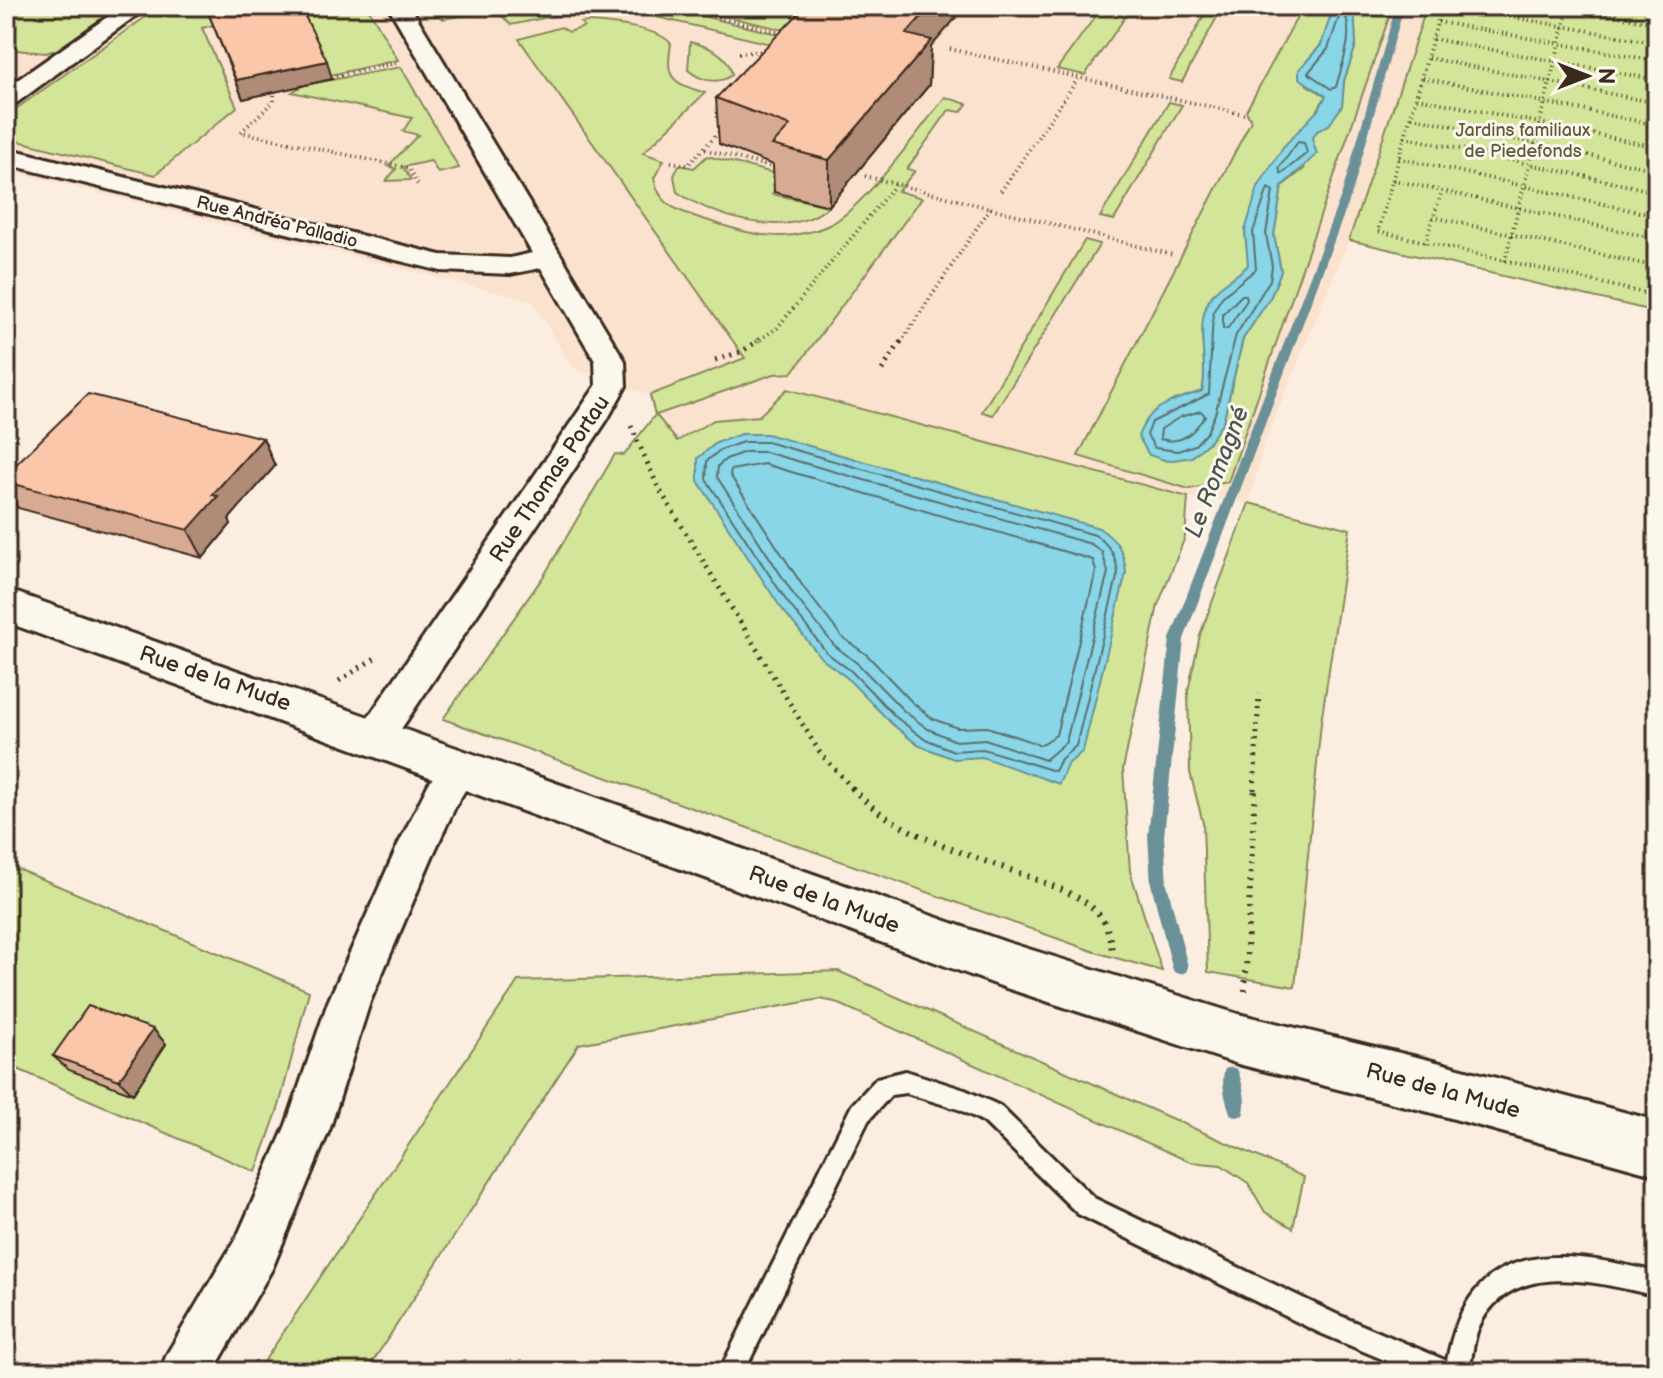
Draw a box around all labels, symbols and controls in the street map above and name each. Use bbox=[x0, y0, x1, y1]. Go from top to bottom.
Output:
north arrow bbox=[1547, 36, 1627, 116]
text: N bbox=[1592, 68, 1619, 84]
park label: Jardins familiaux de Piedefonds bbox=[1456, 120, 1591, 162]
street label: Rue Andréa Palladio bbox=[194, 192, 360, 252]
street label: Rue Thomas Portau bbox=[484, 390, 616, 568]
water label: Le Romagné bbox=[1179, 402, 1255, 542]
street label: Rue de la Mude bbox=[136, 640, 294, 718]
street label: Rue de la Mude bbox=[745, 860, 903, 940]
street label: Rue de la Mude bbox=[1363, 1057, 1523, 1125]

